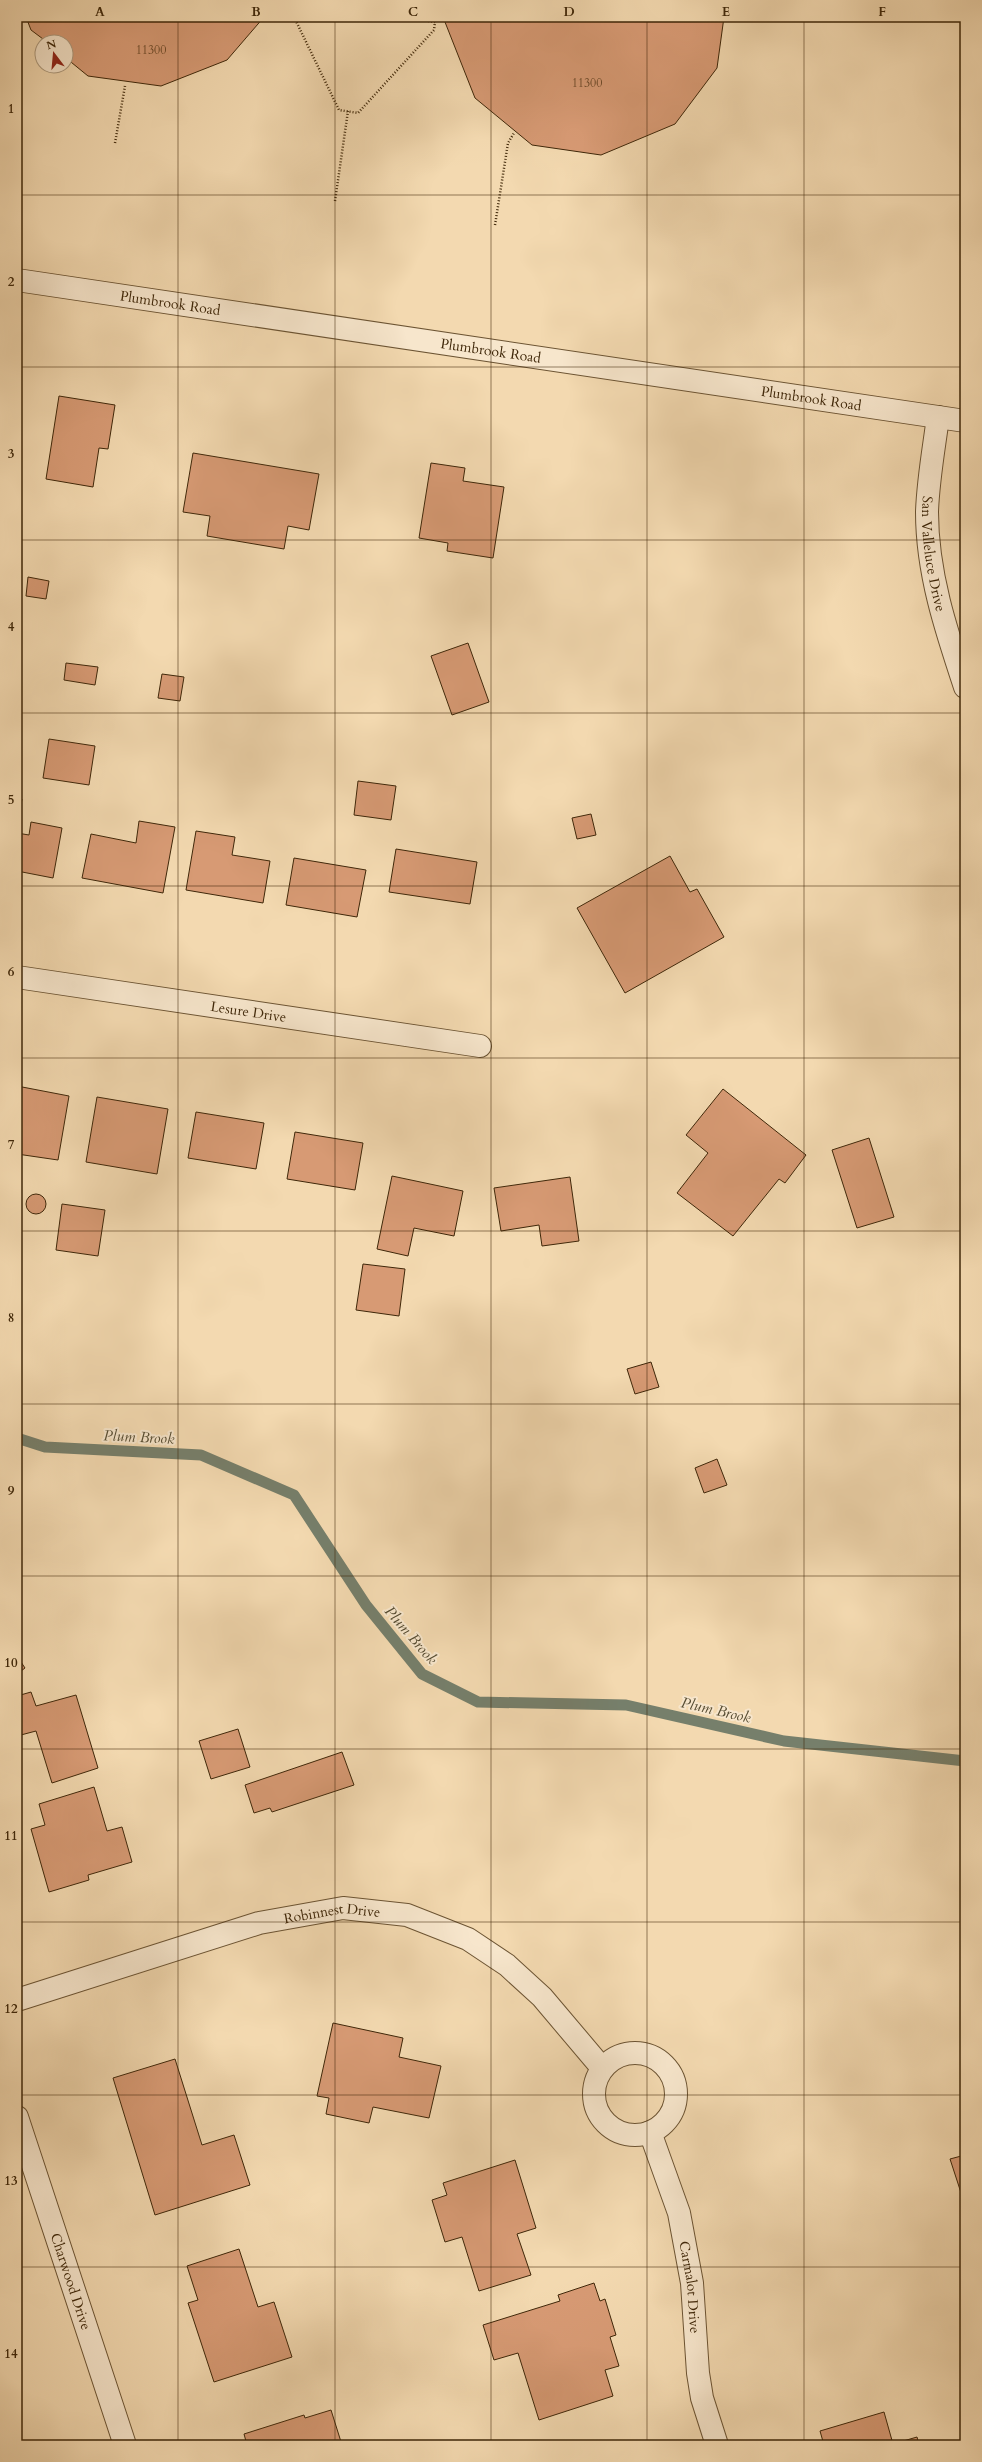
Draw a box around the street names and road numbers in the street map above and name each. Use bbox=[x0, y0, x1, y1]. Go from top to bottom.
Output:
street label: Plumbrook Road bbox=[119, 286, 222, 320]
street label: Plumbrook Road bbox=[439, 334, 543, 368]
street label: Plumbrook Road bbox=[760, 382, 863, 416]
street label: San Valleluce Drive bbox=[917, 496, 950, 614]
street label: Lesure Drive bbox=[209, 997, 288, 1027]
street label: Robinnest Drive bbox=[282, 1899, 381, 1928]
street label: Charwood Drive bbox=[46, 2231, 95, 2332]
street label: Carmalot Drive bbox=[674, 2239, 704, 2334]

